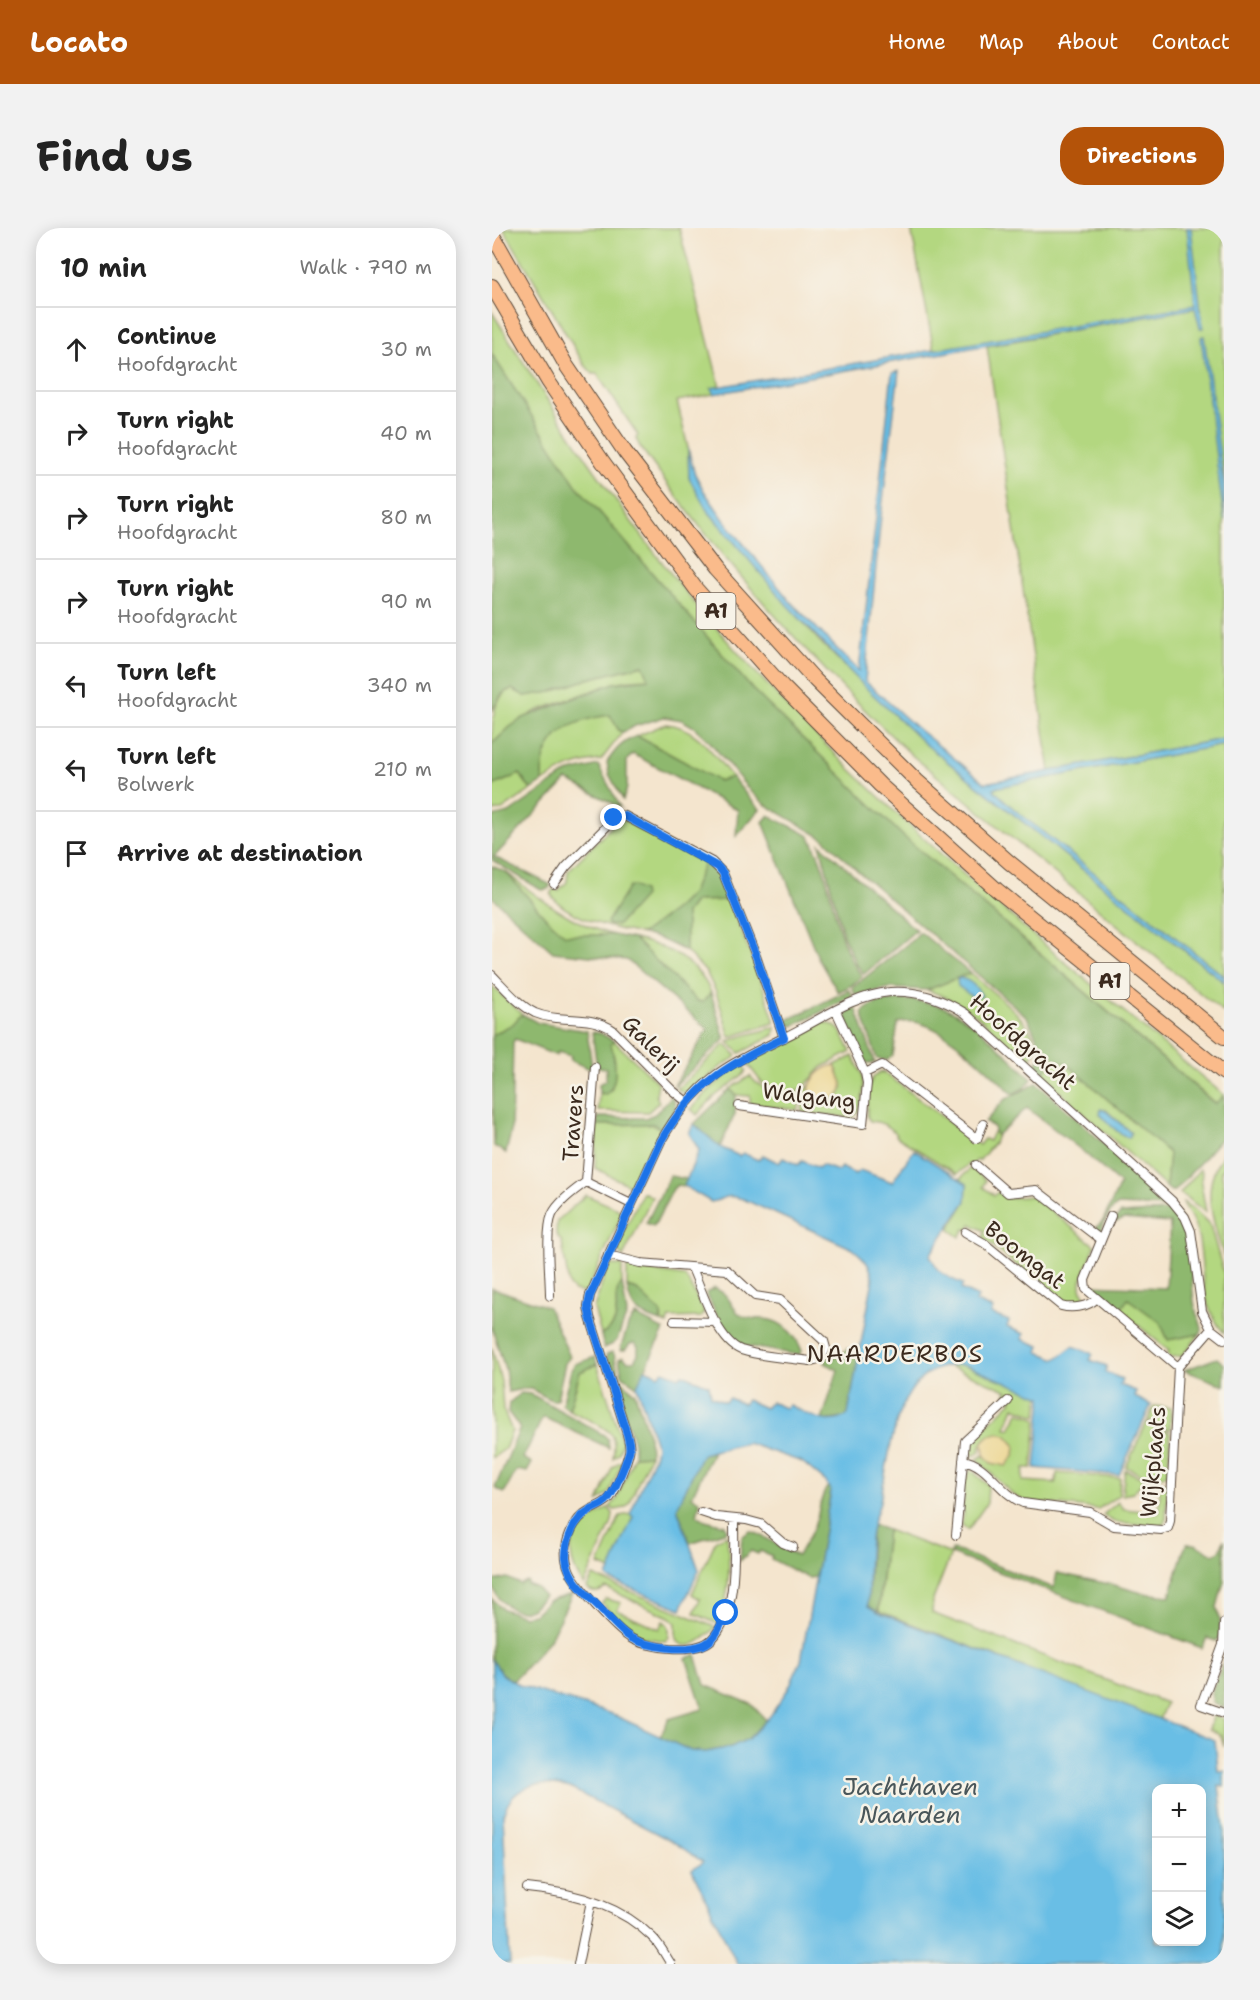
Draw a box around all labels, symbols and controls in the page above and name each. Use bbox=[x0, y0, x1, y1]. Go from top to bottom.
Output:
text: Locato bbox=[30, 23, 128, 61]
text: Home bbox=[888, 28, 946, 56]
text: Map bbox=[979, 28, 1024, 56]
text: About bbox=[1057, 28, 1118, 56]
text: Contact bbox=[1151, 28, 1230, 56]
button: Directions bbox=[1060, 127, 1224, 185]
text: Find us bbox=[36, 128, 193, 184]
text: 10 min bbox=[60, 250, 147, 285]
text: Walk · 790 m bbox=[299, 254, 432, 280]
text: Continue bbox=[117, 322, 217, 351]
icon: ahead bbox=[60, 333, 93, 366]
text: 30 m bbox=[380, 336, 432, 362]
text: Hoofdgracht bbox=[117, 351, 238, 377]
text: Turn right bbox=[117, 406, 234, 435]
icon: right bbox=[60, 417, 93, 450]
text: 40 m bbox=[380, 420, 432, 446]
text: Hoofdgracht bbox=[117, 435, 238, 461]
text: Turn right bbox=[117, 490, 234, 519]
icon: right bbox=[60, 501, 93, 534]
text: 80 m bbox=[380, 504, 432, 530]
text: Hoofdgracht bbox=[117, 519, 238, 545]
text: Turn right bbox=[117, 574, 234, 603]
icon: right bbox=[60, 585, 93, 618]
text: 90 m bbox=[380, 588, 432, 614]
road number: A1 bbox=[696, 593, 736, 629]
text: Hoofdgracht bbox=[117, 603, 238, 629]
text: Turn left bbox=[117, 658, 216, 687]
icon: left bbox=[60, 669, 93, 702]
text: 340 m bbox=[367, 672, 432, 698]
text: Hoofdgracht bbox=[117, 687, 238, 713]
text: Turn left bbox=[117, 742, 216, 771]
icon: left bbox=[60, 753, 93, 786]
text: 210 m bbox=[373, 756, 432, 782]
text: Bolwerk bbox=[117, 771, 195, 797]
route end bbox=[600, 804, 626, 830]
icon: arrive bbox=[60, 837, 93, 870]
text: Arrive at destination bbox=[117, 839, 363, 868]
road number: A1 bbox=[1090, 963, 1130, 999]
street label: Hoofdgracht bbox=[963, 987, 1083, 1097]
street label: Galerij bbox=[616, 1009, 686, 1079]
street label: Walgang bbox=[761, 1076, 857, 1116]
street label: Travers bbox=[556, 1083, 590, 1163]
street label: Boomgat bbox=[979, 1214, 1071, 1296]
district label: NAARDERBOS bbox=[806, 1338, 984, 1370]
street label: Wijkplaats bbox=[1134, 1405, 1172, 1519]
route start bbox=[712, 1599, 738, 1625]
water label: Jachthaven Naarden bbox=[842, 1771, 978, 1831]
map controls bbox=[1152, 1784, 1206, 1946]
button: + bbox=[1152, 1784, 1206, 1838]
button: − bbox=[1152, 1838, 1206, 1892]
button: layers bbox=[1152, 1892, 1206, 1946]

